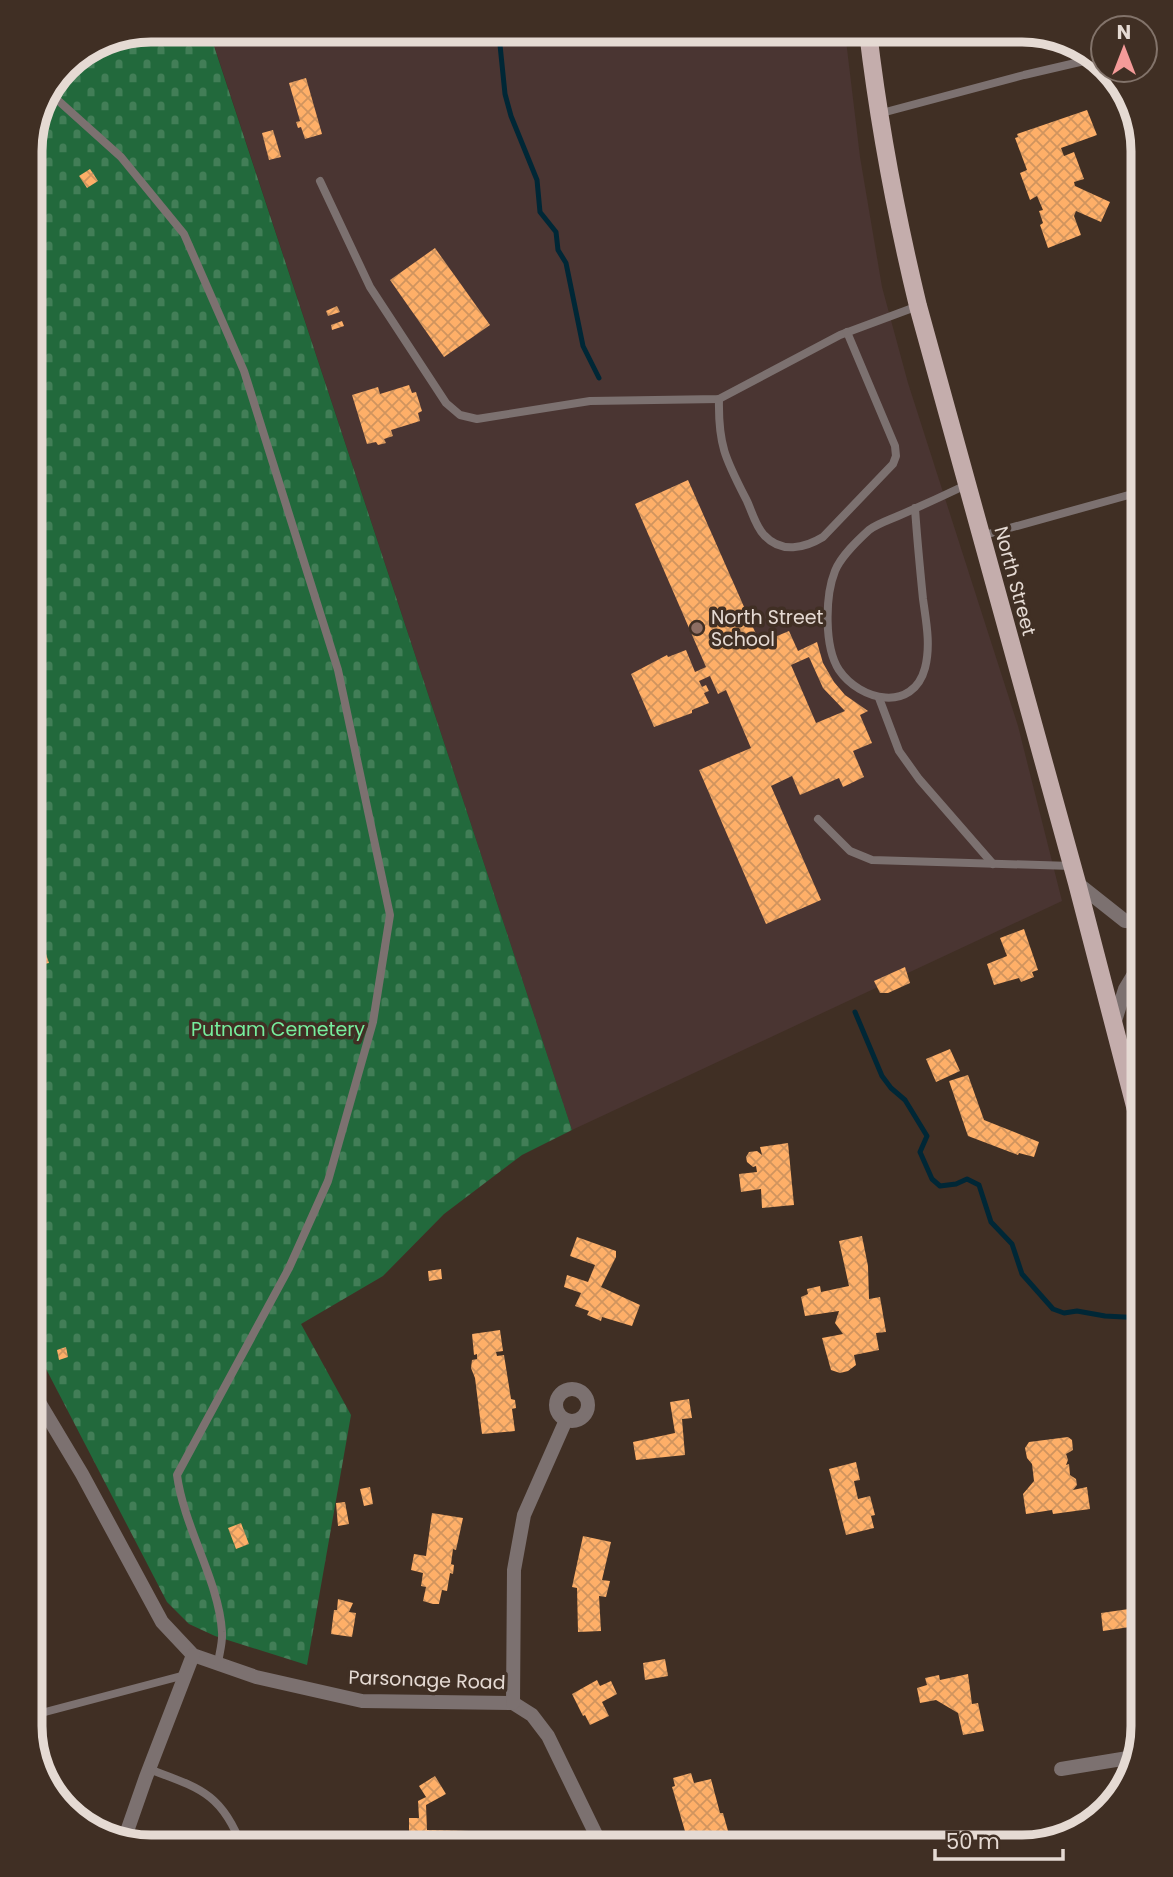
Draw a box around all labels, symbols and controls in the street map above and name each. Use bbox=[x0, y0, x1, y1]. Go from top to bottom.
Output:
north arrow bbox=[1089, 14, 1159, 84]
text: N bbox=[1117, 19, 1131, 46]
street label: North Street bbox=[987, 523, 1043, 639]
place label: North Street School bbox=[711, 604, 823, 653]
marker: North Street School bbox=[689, 620, 705, 636]
park label: Putnam Cemetery bbox=[191, 1016, 365, 1043]
street label: Parsonage Road bbox=[348, 1664, 506, 1696]
scale bar bbox=[935, 1818, 1063, 1862]
text: 50 m bbox=[946, 1827, 1000, 1856]

